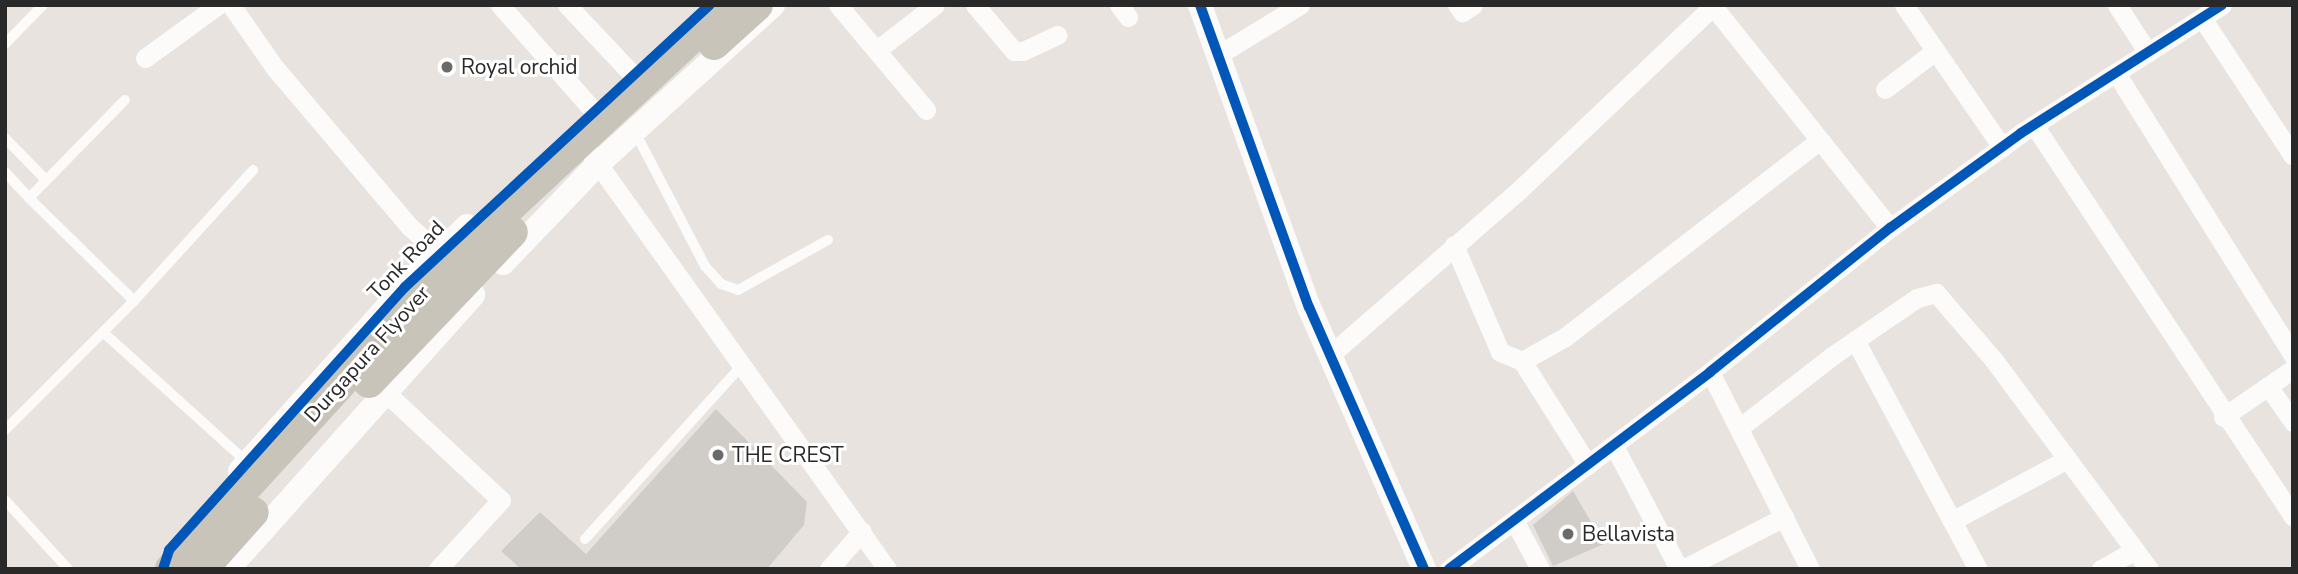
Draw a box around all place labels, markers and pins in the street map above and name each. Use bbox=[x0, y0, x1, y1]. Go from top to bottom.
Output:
place label: Royal orchid bbox=[461, 54, 577, 80]
marker: Royal orchid bbox=[439, 59, 455, 75]
place label: THE CREST bbox=[732, 442, 844, 468]
marker: THE CREST bbox=[710, 447, 726, 463]
place label: Bellavista bbox=[1582, 521, 1675, 547]
marker: Bellavista bbox=[1560, 526, 1576, 542]

